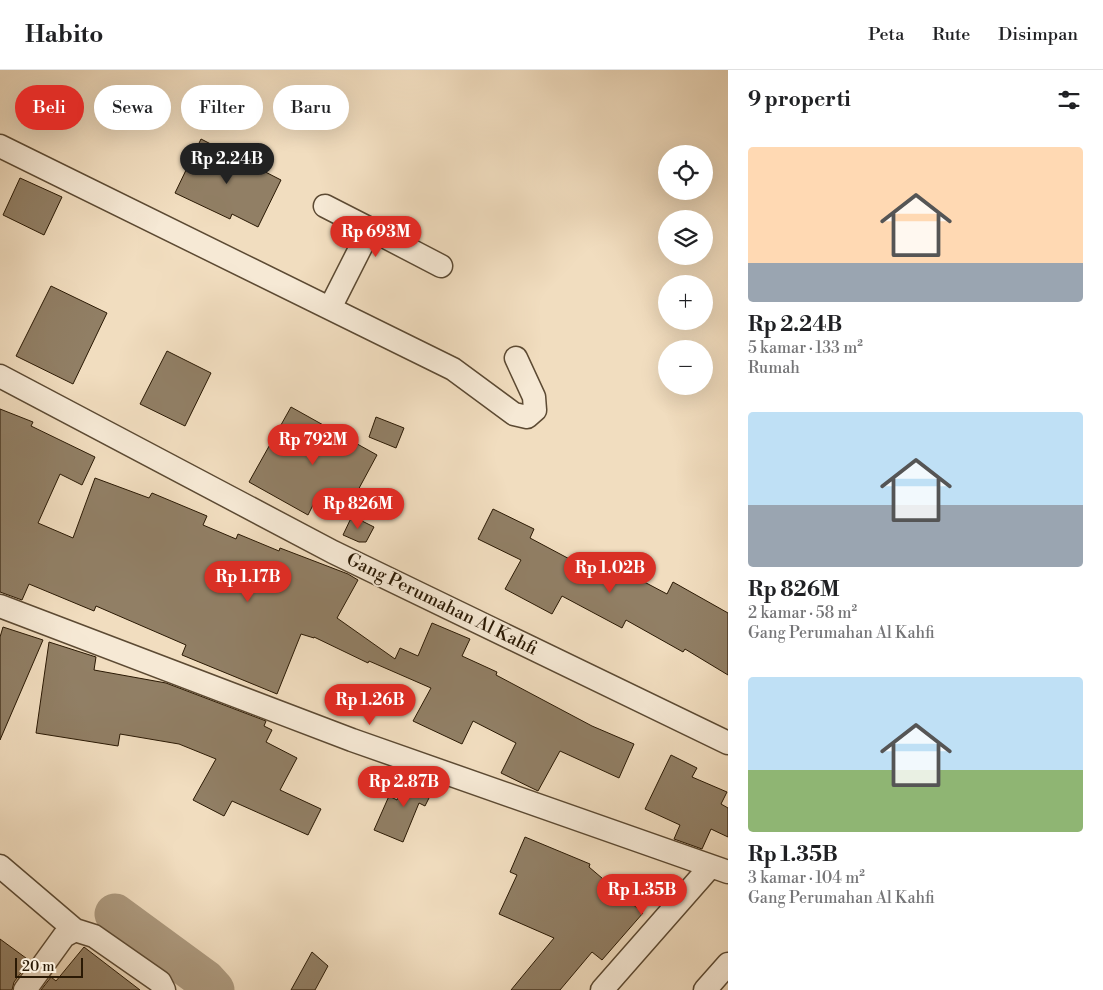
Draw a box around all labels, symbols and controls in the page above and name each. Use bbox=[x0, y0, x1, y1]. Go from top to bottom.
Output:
text: Habito bbox=[25, 20, 103, 50]
text: Peta bbox=[868, 23, 904, 46]
text: Rute bbox=[932, 23, 970, 46]
text: Disimpan bbox=[998, 23, 1078, 46]
chip: Beli bbox=[15, 85, 84, 130]
chip: Sewa bbox=[94, 85, 171, 130]
chip: Filter bbox=[181, 85, 263, 130]
chip: Baru bbox=[273, 85, 349, 130]
icon: filters bbox=[1055, 86, 1083, 114]
text: 9 properti bbox=[748, 87, 851, 113]
pin: Rp 2.24B bbox=[175, 142, 279, 185]
map controls bbox=[658, 145, 713, 395]
button: locate bbox=[658, 145, 713, 200]
text: Rp 2.24B bbox=[191, 149, 263, 169]
icon: home bbox=[871, 180, 961, 270]
button: layers bbox=[658, 210, 713, 265]
pin: Rp 693M bbox=[330, 216, 422, 258]
text: Rp 693M bbox=[341, 222, 411, 242]
button: + bbox=[658, 275, 713, 330]
text: Rp 2.24B bbox=[748, 312, 842, 338]
text: 5 kamar · 133 m² bbox=[748, 338, 863, 358]
button: − bbox=[658, 340, 713, 395]
text: Rumah bbox=[748, 358, 800, 378]
pin: Rp 792M bbox=[267, 424, 359, 466]
text: Rp 792M bbox=[279, 430, 347, 450]
icon: home bbox=[871, 445, 961, 535]
pin: Rp 826M bbox=[312, 488, 404, 530]
text: Rp 826M bbox=[323, 494, 393, 514]
street label: Gang Perumahan Al Kahfi bbox=[343, 548, 541, 660]
pin: Rp 1.02B bbox=[558, 552, 662, 594]
text: Rp 1.02B bbox=[575, 558, 645, 578]
pin: Rp 1.17B bbox=[196, 560, 300, 603]
text: Rp 1.17B bbox=[215, 567, 281, 587]
text: Rp 826M bbox=[748, 577, 839, 603]
text: 2 kamar · 58 m² bbox=[748, 603, 857, 623]
text: Gang Perumahan Al Kahfi bbox=[748, 623, 935, 643]
pin: Rp 1.26B bbox=[318, 684, 422, 726]
text: Rp 1.26B bbox=[336, 690, 404, 710]
icon: home bbox=[871, 710, 961, 800]
pin: Rp 2.87B bbox=[352, 766, 456, 808]
text: Rp 2.87B bbox=[369, 772, 439, 792]
text: Rp 1.35B bbox=[748, 842, 838, 868]
text: 3 kamar · 104 m² bbox=[748, 868, 865, 888]
pin: Rp 1.35B bbox=[590, 874, 694, 916]
text: Rp 1.35B bbox=[608, 880, 676, 900]
text: Gang Perumahan Al Kahfi bbox=[748, 888, 935, 908]
scale bar bbox=[15, 955, 82, 978]
text: 20 m bbox=[22, 958, 54, 976]

